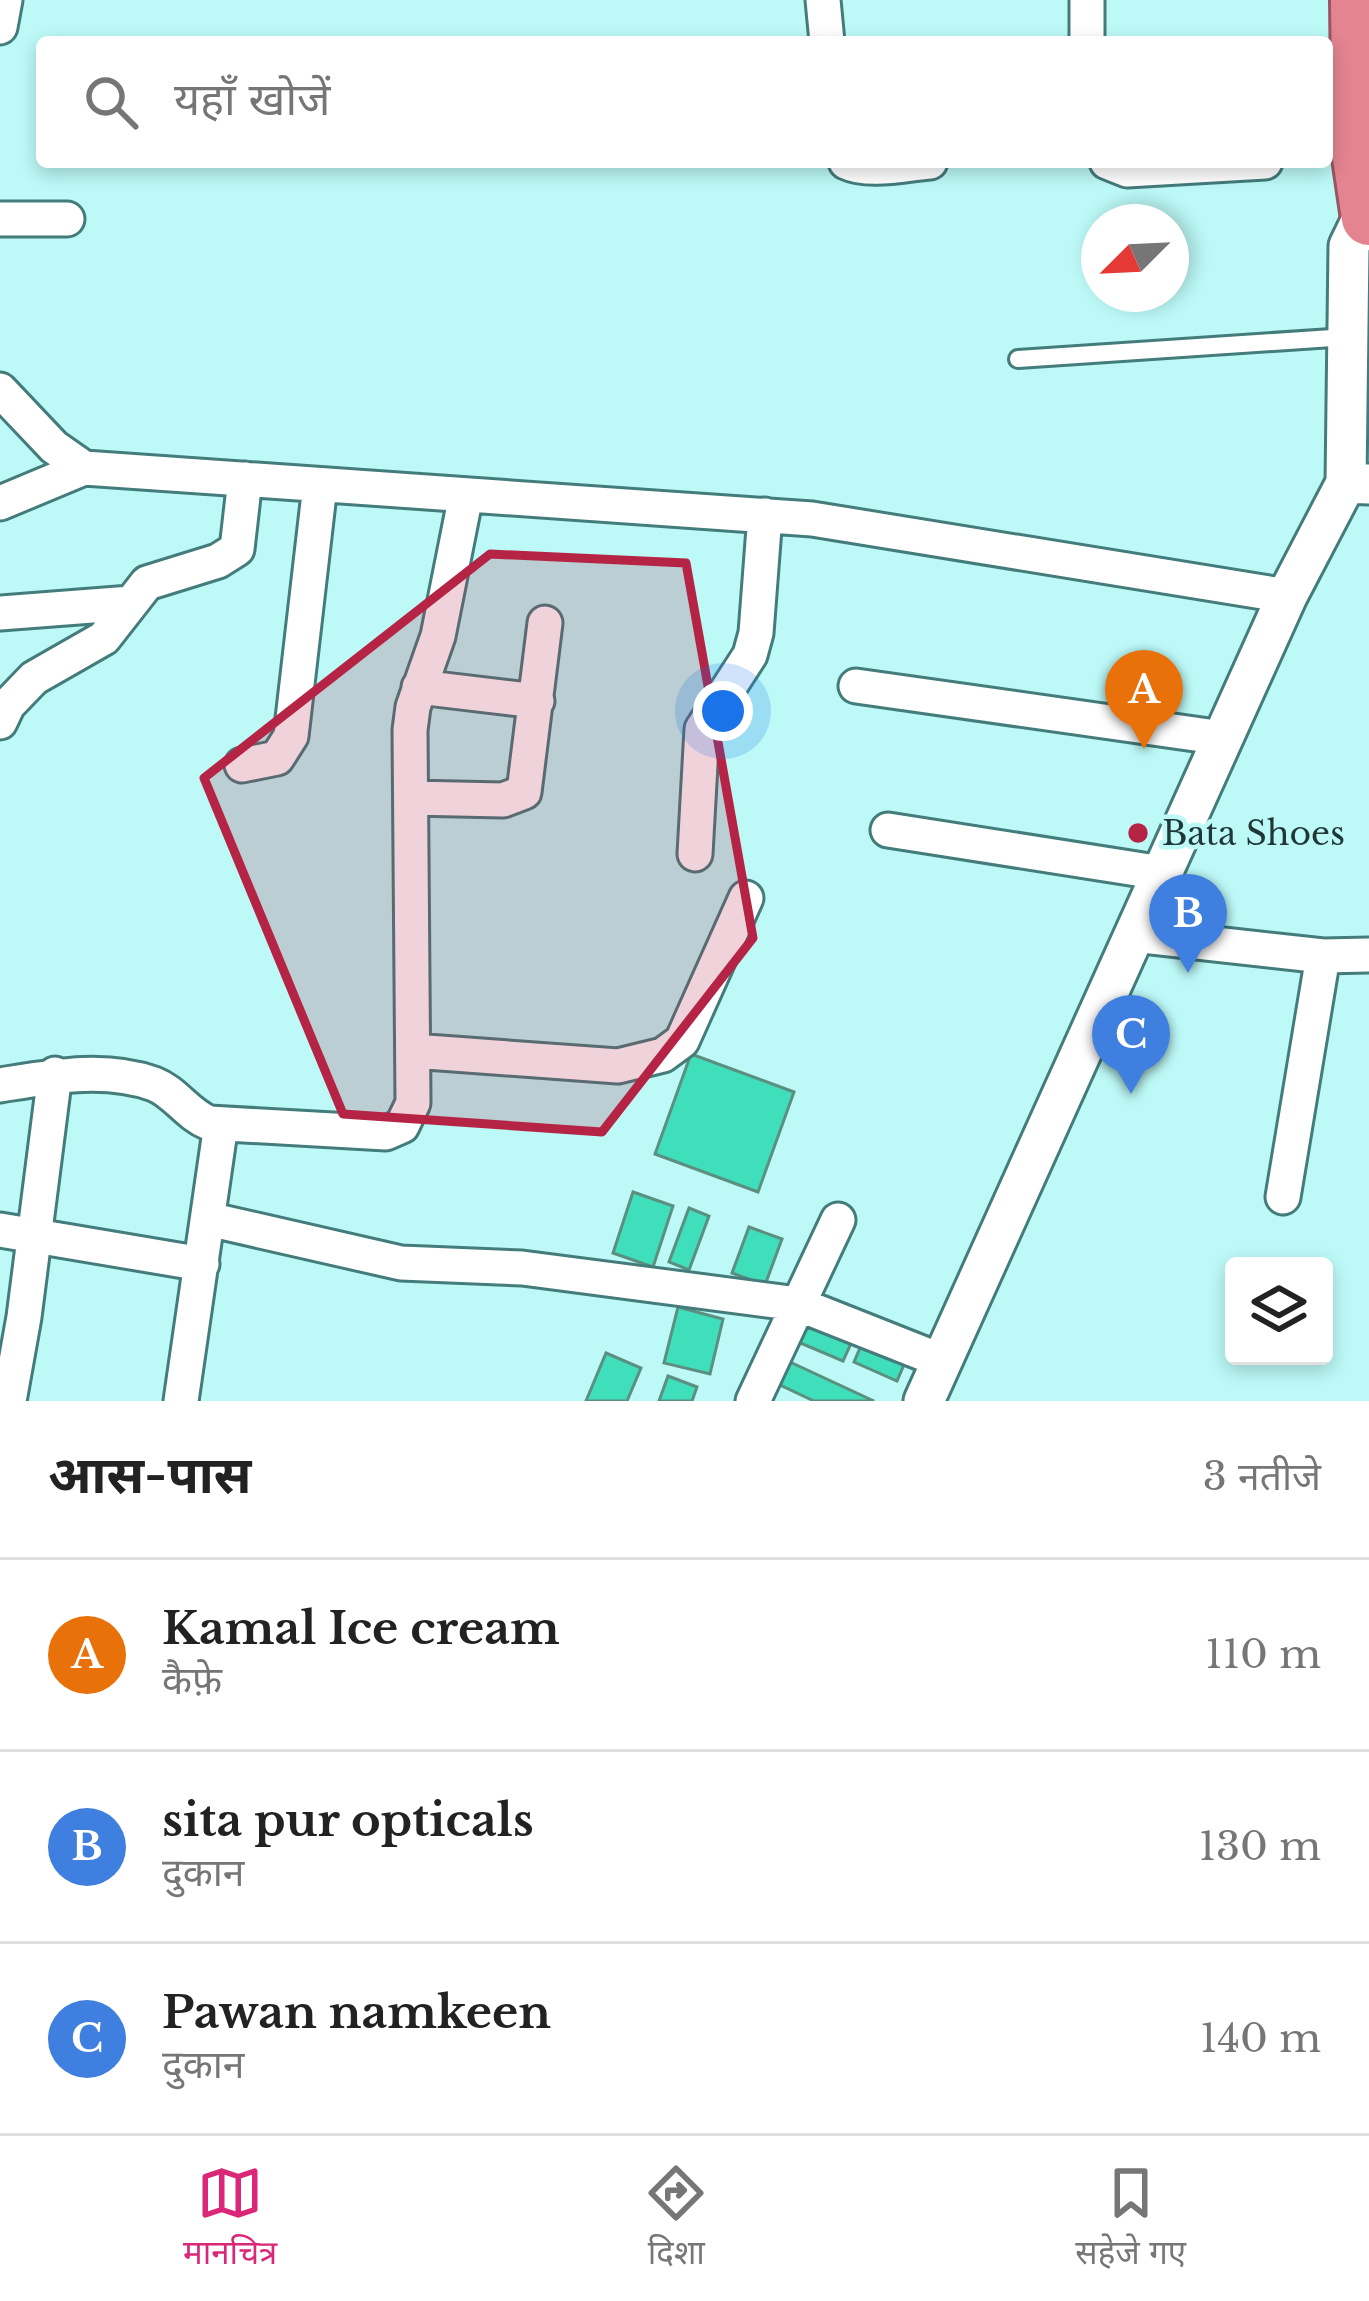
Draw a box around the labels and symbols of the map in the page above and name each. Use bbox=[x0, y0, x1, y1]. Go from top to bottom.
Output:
north arrow bbox=[1081, 204, 1189, 312]
pin: A bbox=[1105, 650, 1183, 749]
your location bbox=[693, 681, 753, 741]
place label: Bata Shoes bbox=[1162, 813, 1345, 854]
marker: Bata Shoes bbox=[1125, 820, 1151, 846]
pin: B bbox=[1149, 874, 1227, 973]
pin: C bbox=[1092, 995, 1170, 1094]

